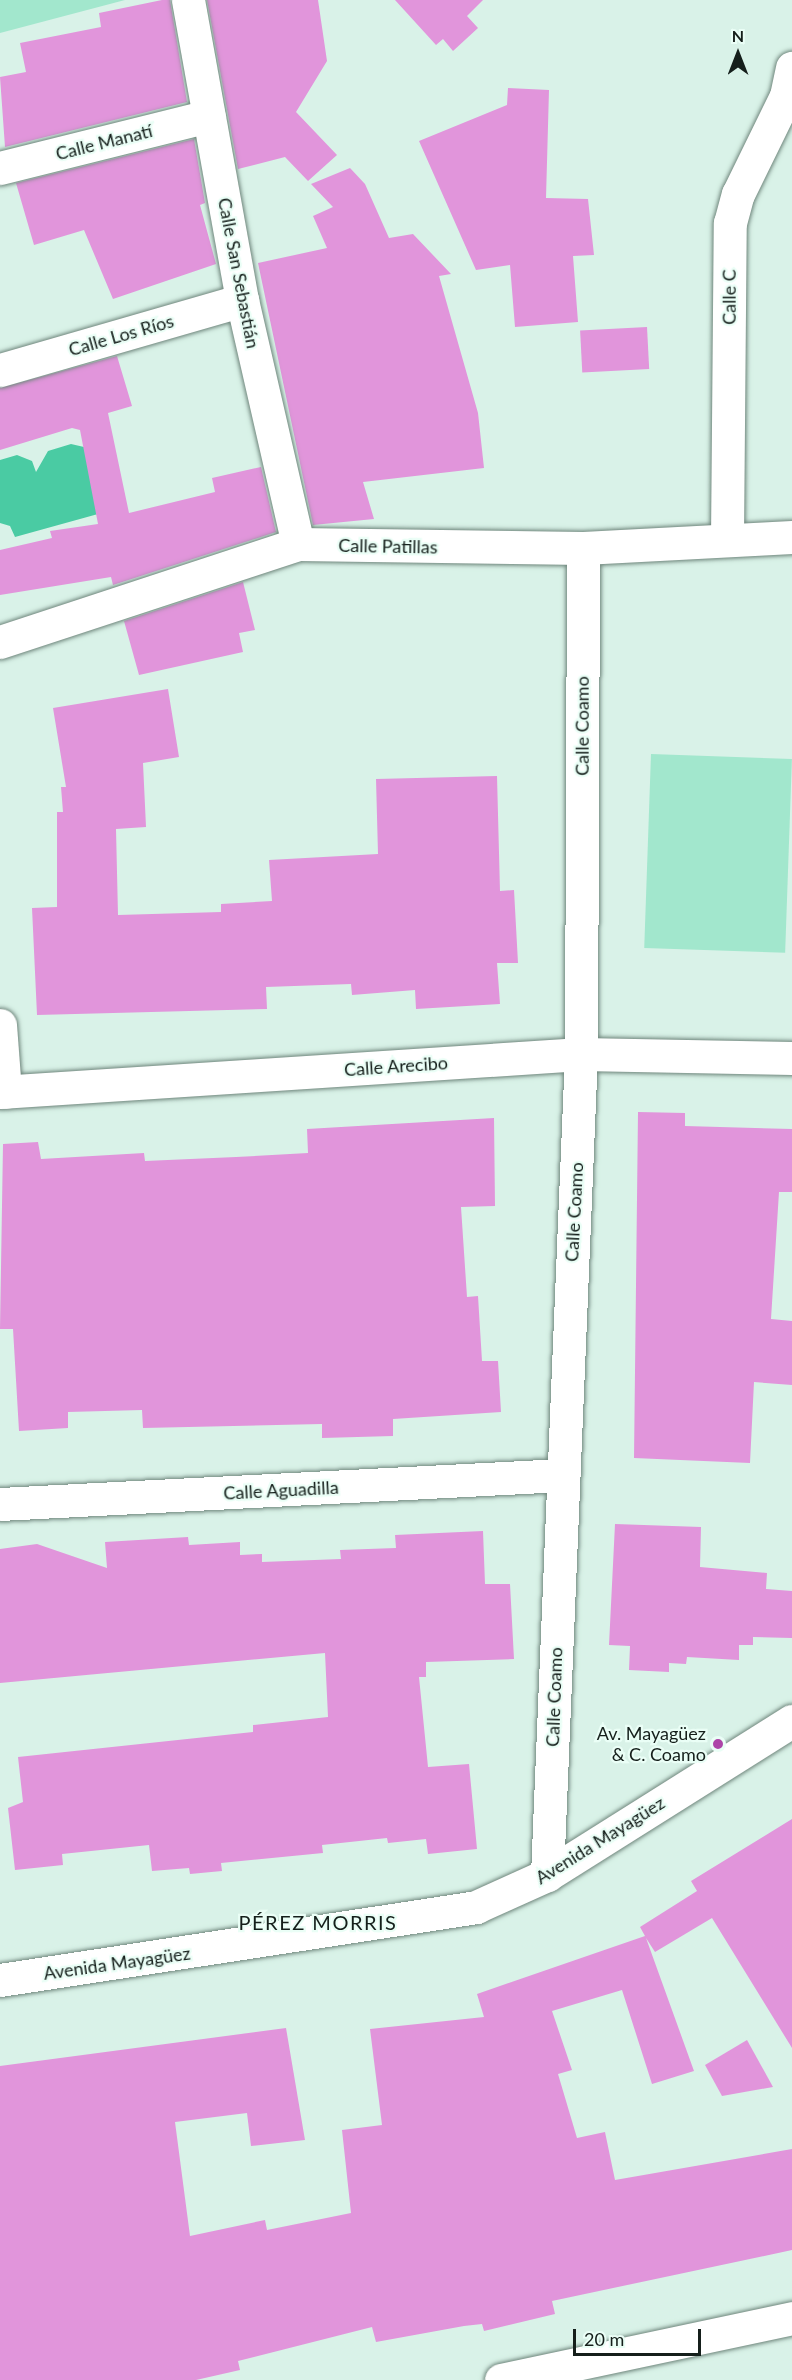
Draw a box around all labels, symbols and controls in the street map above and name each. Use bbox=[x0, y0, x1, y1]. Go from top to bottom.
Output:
north arrow bbox=[708, 24, 768, 84]
text: N bbox=[732, 26, 744, 45]
street label: Calle Manatí bbox=[53, 120, 155, 164]
street label: Calle San Sebastián bbox=[214, 196, 264, 350]
street label: Calle C bbox=[718, 269, 740, 325]
street label: Calle Los Ríos bbox=[66, 310, 176, 360]
street label: Calle Patillas bbox=[338, 534, 438, 558]
street label: Calle Coamo bbox=[571, 676, 593, 776]
street label: Calle Arecibo bbox=[343, 1052, 449, 1080]
street label: Calle Coamo bbox=[561, 1162, 587, 1262]
street label: Calle Aguadilla bbox=[223, 1476, 339, 1504]
street label: Calle Coamo bbox=[541, 1647, 567, 1747]
place label: Av. Mayagüez & C. Coamo bbox=[597, 1723, 706, 1766]
marker: Av. Mayagüez & C. Coamo bbox=[711, 1737, 725, 1751]
street label: Avenida Mayagüez bbox=[531, 1792, 669, 1888]
district label: PÉREZ MORRIS bbox=[239, 1910, 397, 1934]
street label: Avenida Mayagüez bbox=[42, 1942, 192, 1984]
scale bar bbox=[576, 2317, 704, 2355]
text: 20 m bbox=[584, 2328, 624, 2350]

